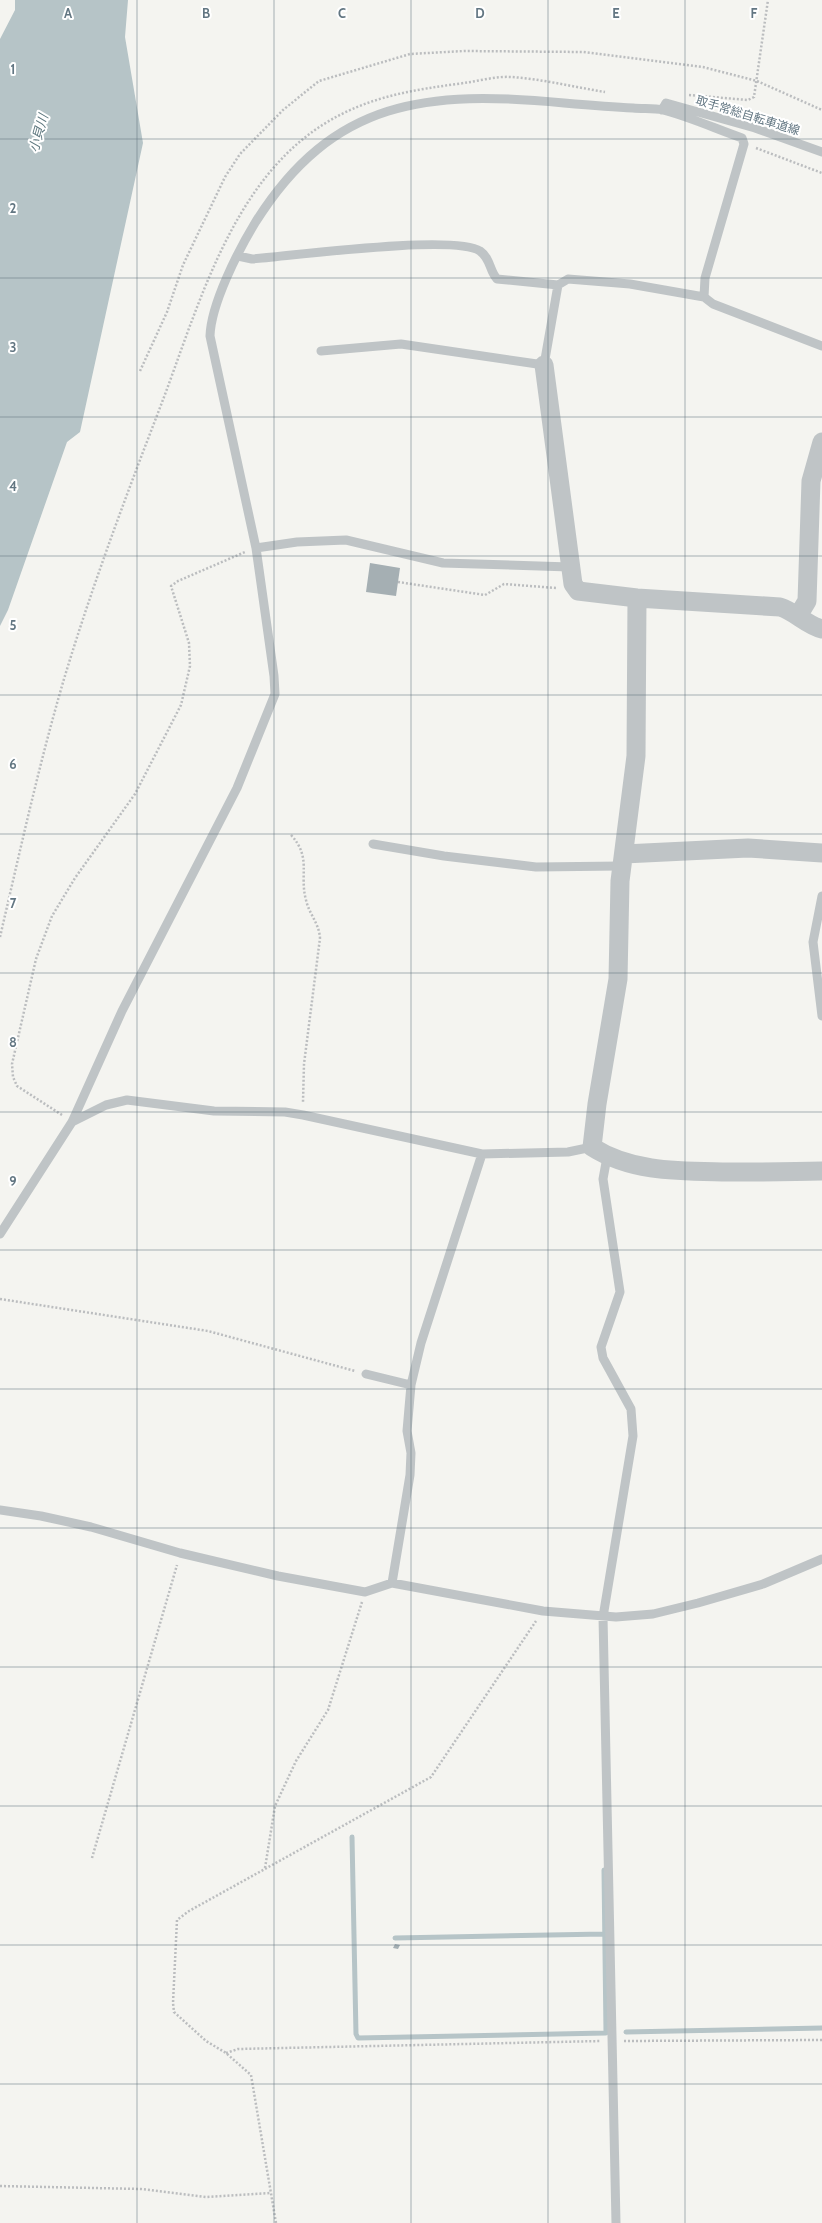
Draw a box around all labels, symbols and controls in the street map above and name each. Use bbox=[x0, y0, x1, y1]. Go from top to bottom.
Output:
text: A bbox=[64, 5, 73, 21]
text: B bbox=[202, 5, 210, 21]
text: C bbox=[338, 5, 346, 21]
text: D bbox=[475, 5, 485, 21]
text: E bbox=[612, 5, 620, 21]
text: F bbox=[751, 5, 758, 21]
text: 1 bbox=[11, 61, 15, 77]
street label: 取手常総自転車道線 bbox=[694, 92, 802, 138]
water label: 小貝川 bbox=[25, 110, 52, 154]
text: 2 bbox=[10, 200, 17, 216]
text: 3 bbox=[9, 339, 17, 355]
text: 4 bbox=[9, 478, 17, 494]
text: 5 bbox=[10, 617, 17, 633]
text: 6 bbox=[9, 756, 17, 772]
text: 7 bbox=[10, 895, 17, 911]
text: 8 bbox=[9, 1034, 17, 1050]
text: 9 bbox=[9, 1173, 17, 1189]

